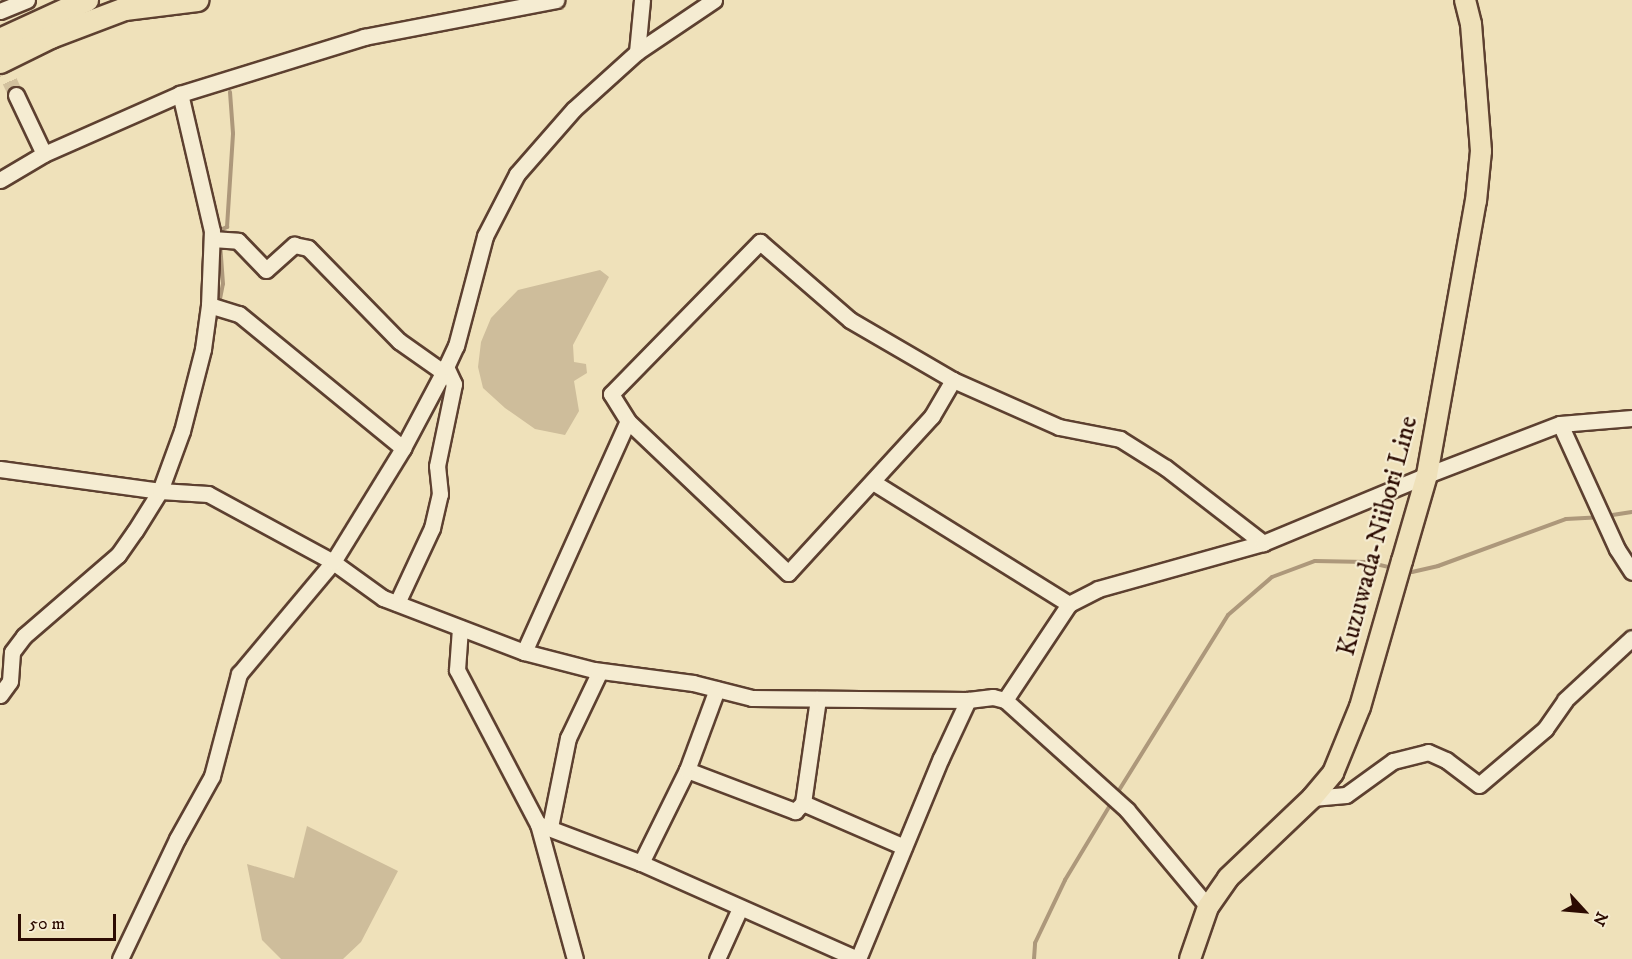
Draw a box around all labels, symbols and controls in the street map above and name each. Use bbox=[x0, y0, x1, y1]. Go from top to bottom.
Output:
street label: Kuzuwada-Niibori Line bbox=[1331, 413, 1425, 659]
north arrow bbox=[1554, 881, 1614, 941]
scale bar bbox=[21, 902, 118, 940]
text: N bbox=[1588, 909, 1612, 929]
text: 50 m bbox=[29, 913, 65, 935]

